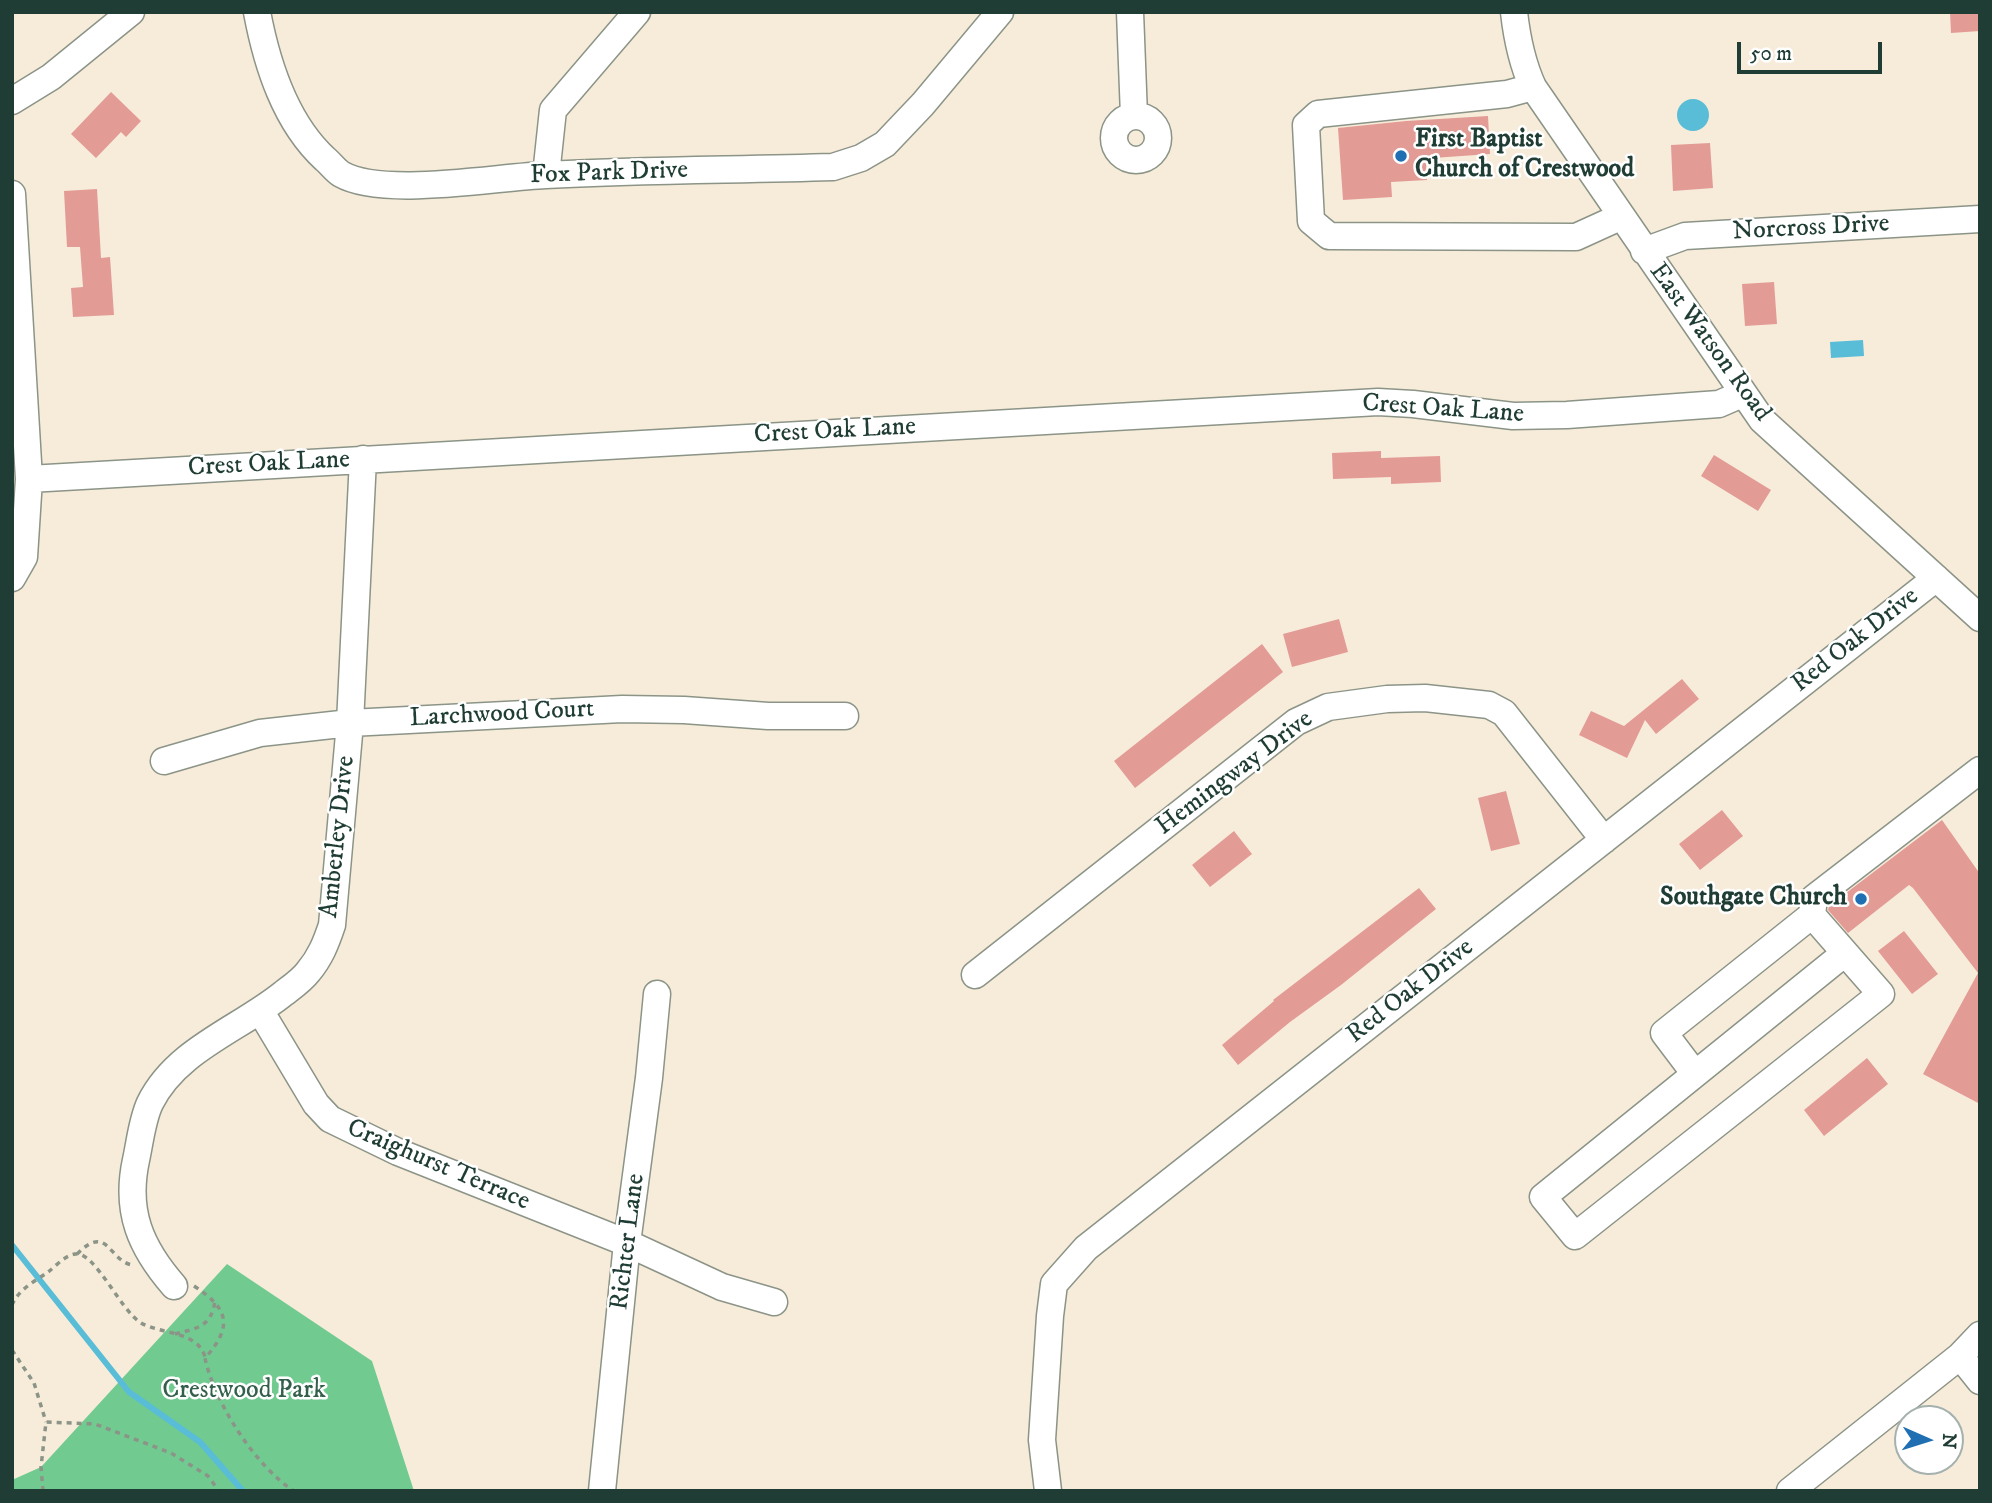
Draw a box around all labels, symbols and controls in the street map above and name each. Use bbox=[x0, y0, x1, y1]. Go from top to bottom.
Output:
scale bar bbox=[1740, 28, 1885, 72]
text: 50 m bbox=[1750, 41, 1792, 67]
place label: First Baptist Church of Crestwood bbox=[1415, 125, 1634, 186]
marker: First Baptist Church of Crestwood bbox=[1393, 148, 1409, 164]
street label: Fox Park Drive bbox=[529, 156, 689, 192]
street label: Norcross Drive bbox=[1732, 209, 1890, 249]
street label: East Watson Road bbox=[1641, 258, 1777, 428]
street label: Crest Oak Lane bbox=[1361, 389, 1525, 431]
street label: Crest Oak Lane bbox=[753, 412, 917, 452]
street label: Crest Oak Lane bbox=[187, 445, 351, 485]
street label: Red Oak Drive bbox=[1786, 582, 1926, 700]
street label: Larchwood Court bbox=[409, 695, 595, 735]
street label: Hemingway Drive bbox=[1150, 705, 1320, 843]
street label: Amberley Drive bbox=[315, 754, 363, 920]
place label: Southgate Church bbox=[1660, 883, 1847, 915]
marker: Southgate Church bbox=[1853, 891, 1869, 907]
street label: Red Oak Drive bbox=[1341, 933, 1481, 1051]
street label: Craighurst Terrace bbox=[342, 1113, 534, 1219]
street label: Richter Lane bbox=[605, 1172, 653, 1312]
park label: Crestwood Park bbox=[162, 1376, 326, 1408]
north arrow bbox=[1894, 1405, 1964, 1475]
text: N bbox=[1937, 1433, 1960, 1449]

